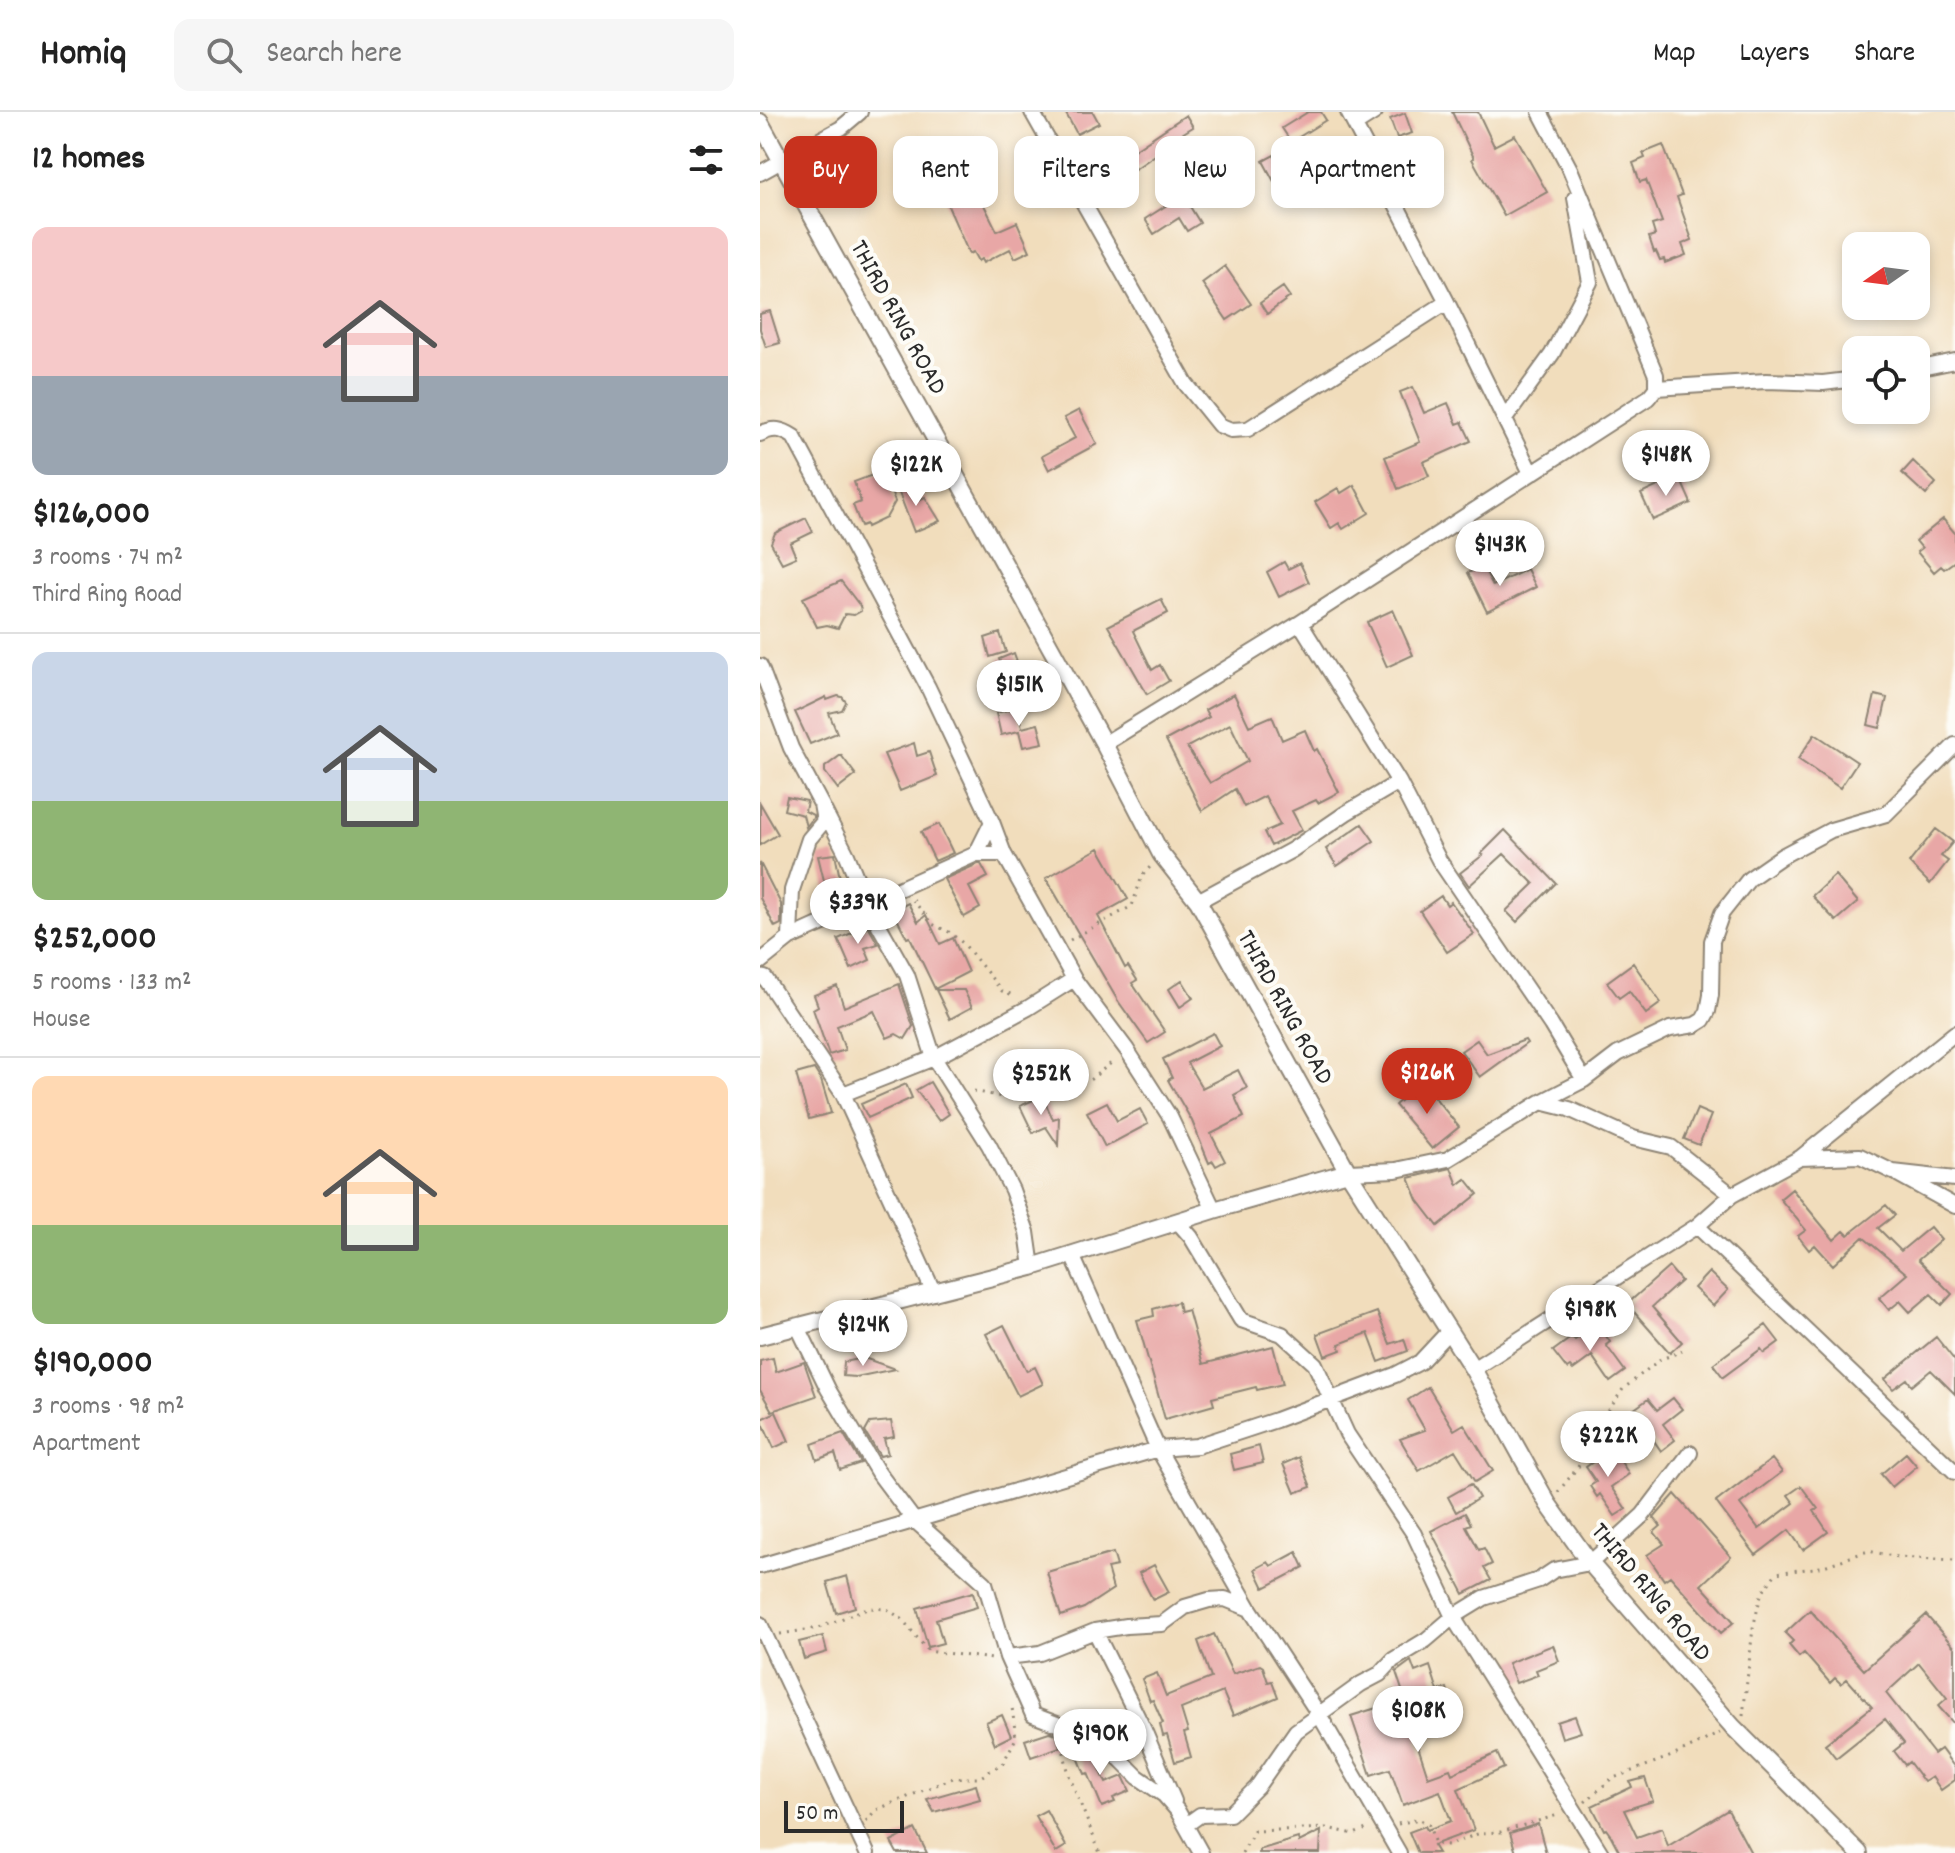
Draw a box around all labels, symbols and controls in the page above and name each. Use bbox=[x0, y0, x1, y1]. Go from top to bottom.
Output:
search box bbox=[174, 19, 734, 91]
text: Homiq bbox=[40, 28, 126, 83]
icon: search bbox=[202, 33, 246, 77]
text: Search here bbox=[266, 34, 402, 77]
text: Map bbox=[1653, 35, 1696, 75]
text: Layers bbox=[1740, 35, 1810, 75]
text: Share bbox=[1854, 35, 1915, 75]
text: 12 homes bbox=[32, 136, 145, 185]
chip: Buy bbox=[784, 136, 877, 208]
chip: Rent bbox=[893, 136, 998, 208]
chip: Filters bbox=[1014, 136, 1139, 208]
chip: New bbox=[1155, 136, 1255, 208]
chip: Apartment bbox=[1271, 136, 1444, 208]
icon: filters bbox=[684, 138, 728, 182]
north arrow bbox=[1842, 232, 1930, 320]
map controls bbox=[1842, 232, 1930, 424]
street label: THIRD RING ROAD bbox=[839, 234, 955, 402]
icon: home bbox=[308, 279, 452, 423]
button: locate bbox=[1842, 336, 1930, 424]
pin: $148K bbox=[1610, 430, 1722, 498]
text: $148K bbox=[1640, 437, 1692, 474]
pin: $122K bbox=[860, 440, 972, 508]
text: $122K bbox=[889, 447, 943, 484]
text: $126,000 bbox=[32, 491, 150, 540]
pin: $143K bbox=[1444, 520, 1556, 588]
text: $143K bbox=[1473, 527, 1527, 564]
text: 3 rooms · 74 m² bbox=[32, 540, 183, 577]
text: Third Ring Road bbox=[32, 577, 182, 614]
pin: $151K bbox=[963, 660, 1075, 728]
text: $151K bbox=[995, 667, 1043, 704]
icon: home bbox=[308, 704, 452, 848]
pin: $339K bbox=[802, 878, 914, 946]
text: $339K bbox=[828, 885, 888, 922]
text: $252,000 bbox=[32, 916, 157, 965]
street label: THIRD RING ROAD bbox=[1226, 924, 1342, 1092]
text: 5 rooms · 133 m² bbox=[32, 965, 192, 1002]
text: House bbox=[32, 1002, 90, 1039]
pin: $126K bbox=[1371, 1048, 1483, 1116]
pin: $252K bbox=[985, 1049, 1097, 1117]
text: $126K bbox=[1400, 1055, 1455, 1092]
text: $252K bbox=[1011, 1056, 1071, 1093]
icon: home bbox=[308, 1128, 452, 1272]
pin: $198K bbox=[1534, 1285, 1646, 1353]
text: $198K bbox=[1563, 1292, 1617, 1329]
pin: $124K bbox=[807, 1300, 919, 1368]
text: $124K bbox=[836, 1307, 890, 1344]
text: $190,000 bbox=[32, 1340, 153, 1389]
text: 3 rooms · 98 m² bbox=[32, 1389, 185, 1426]
pin: $222K bbox=[1552, 1411, 1664, 1479]
text: $222K bbox=[1578, 1418, 1638, 1455]
text: Apartment bbox=[32, 1426, 141, 1463]
street label: THIRD RING ROAD bbox=[1581, 1515, 1719, 1671]
pin: $108K bbox=[1362, 1686, 1474, 1754]
text: $108K bbox=[1390, 1693, 1446, 1730]
pin: $190K bbox=[1044, 1709, 1156, 1777]
text: $190K bbox=[1072, 1716, 1128, 1753]
scale bar bbox=[784, 1797, 904, 1833]
text: 50 m bbox=[796, 1799, 838, 1830]

